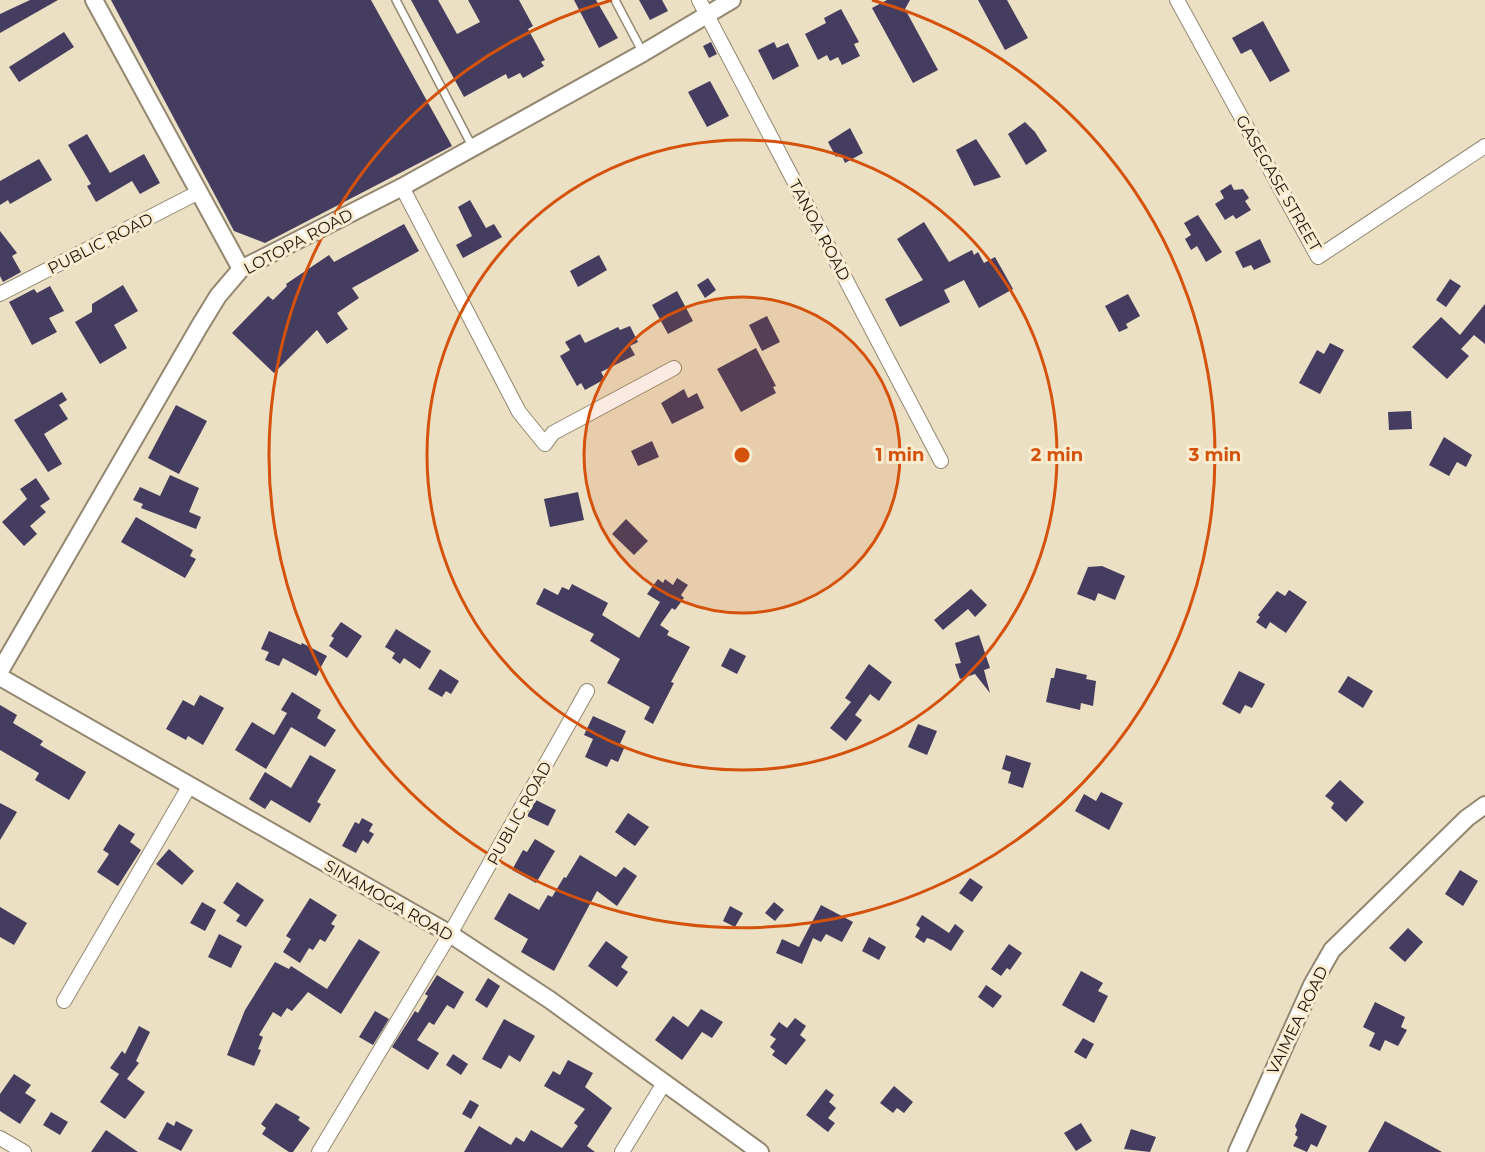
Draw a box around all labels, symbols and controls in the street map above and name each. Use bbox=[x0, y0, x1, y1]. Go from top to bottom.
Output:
street label: GASEGASE STREET bbox=[1232, 112, 1326, 255]
street label: TANOA ROAD bbox=[785, 177, 854, 284]
street label: LOTOPA ROAD bbox=[240, 205, 356, 278]
street label: PUBLIC ROAD bbox=[44, 209, 156, 278]
text: 1 min bbox=[876, 444, 924, 466]
text: 2 min bbox=[1031, 444, 1083, 466]
text: 3 min bbox=[1188, 444, 1241, 466]
centre of rings bbox=[732, 445, 752, 465]
street label: PUBLIC ROAD bbox=[483, 758, 556, 868]
street label: SINAMOGA ROAD bbox=[321, 856, 456, 945]
street label: VAIMEA ROAD bbox=[1263, 963, 1332, 1077]

